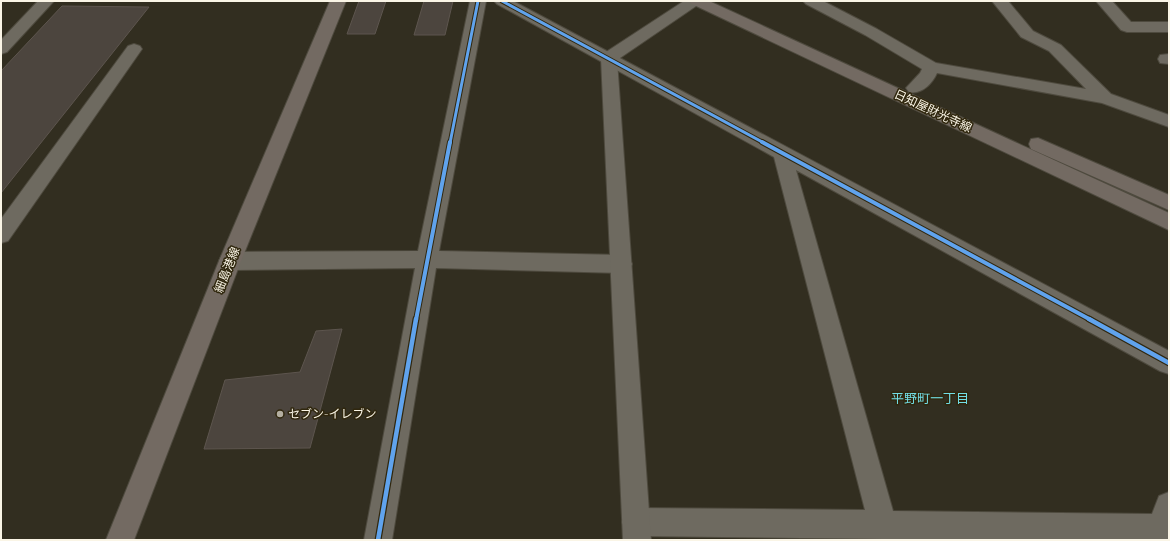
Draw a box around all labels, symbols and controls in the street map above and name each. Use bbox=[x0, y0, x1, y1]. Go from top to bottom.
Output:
street label: 日知屋財光寺線 bbox=[892, 87, 974, 136]
street label: 細島港線 bbox=[212, 245, 243, 295]
district label: 平野町一丁目 bbox=[891, 391, 969, 407]
place label: セブン-イレブン bbox=[288, 407, 376, 422]
marker: セブン-イレブン bbox=[275, 409, 285, 419]

